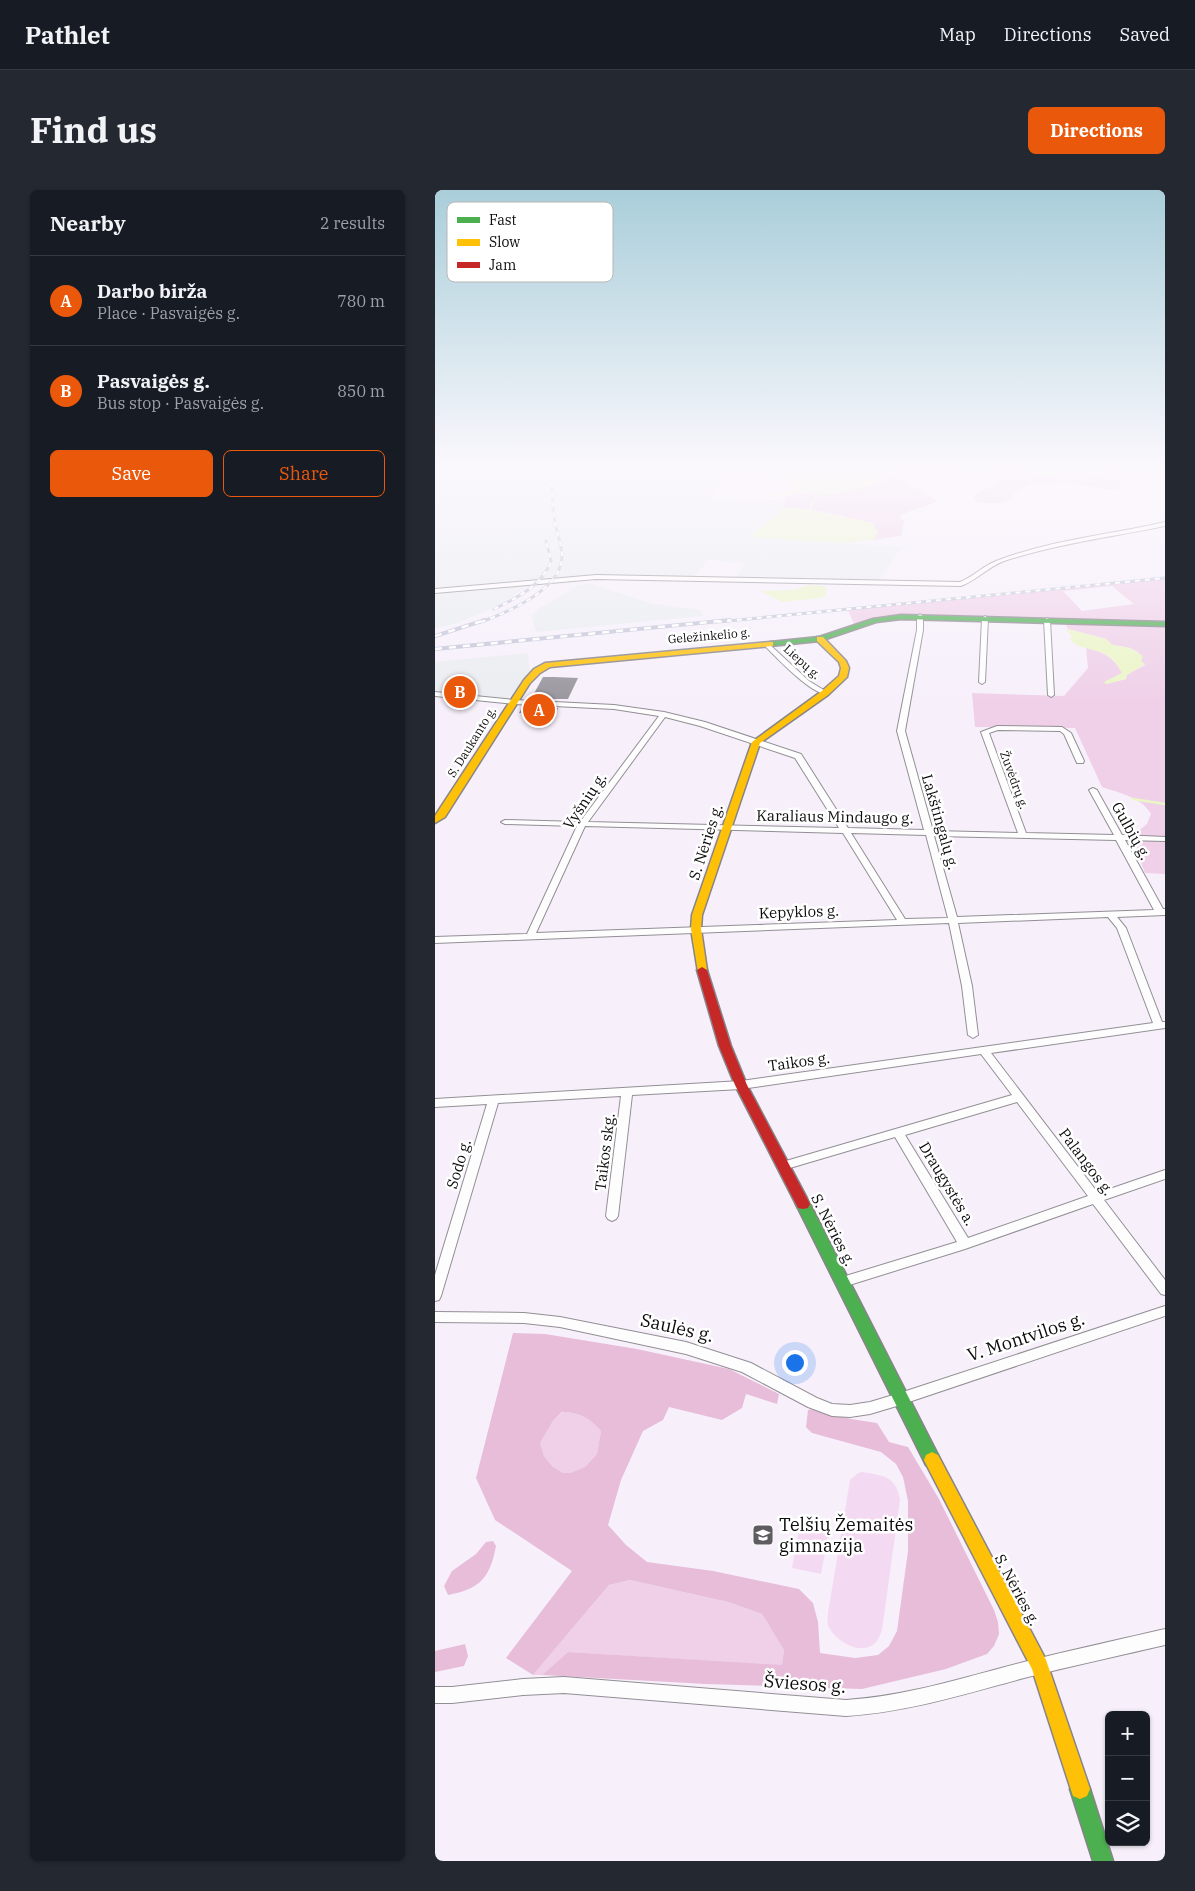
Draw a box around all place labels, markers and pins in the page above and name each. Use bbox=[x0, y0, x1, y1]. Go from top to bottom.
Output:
pin: B bbox=[444, 673, 476, 711]
pin: A bbox=[523, 691, 555, 729]
place label: Telšių Žemaitės gimnazija bbox=[779, 1513, 913, 1557]
school or university icon: Telšių Žemaitės gimnazija bbox=[751, 1523, 775, 1547]

